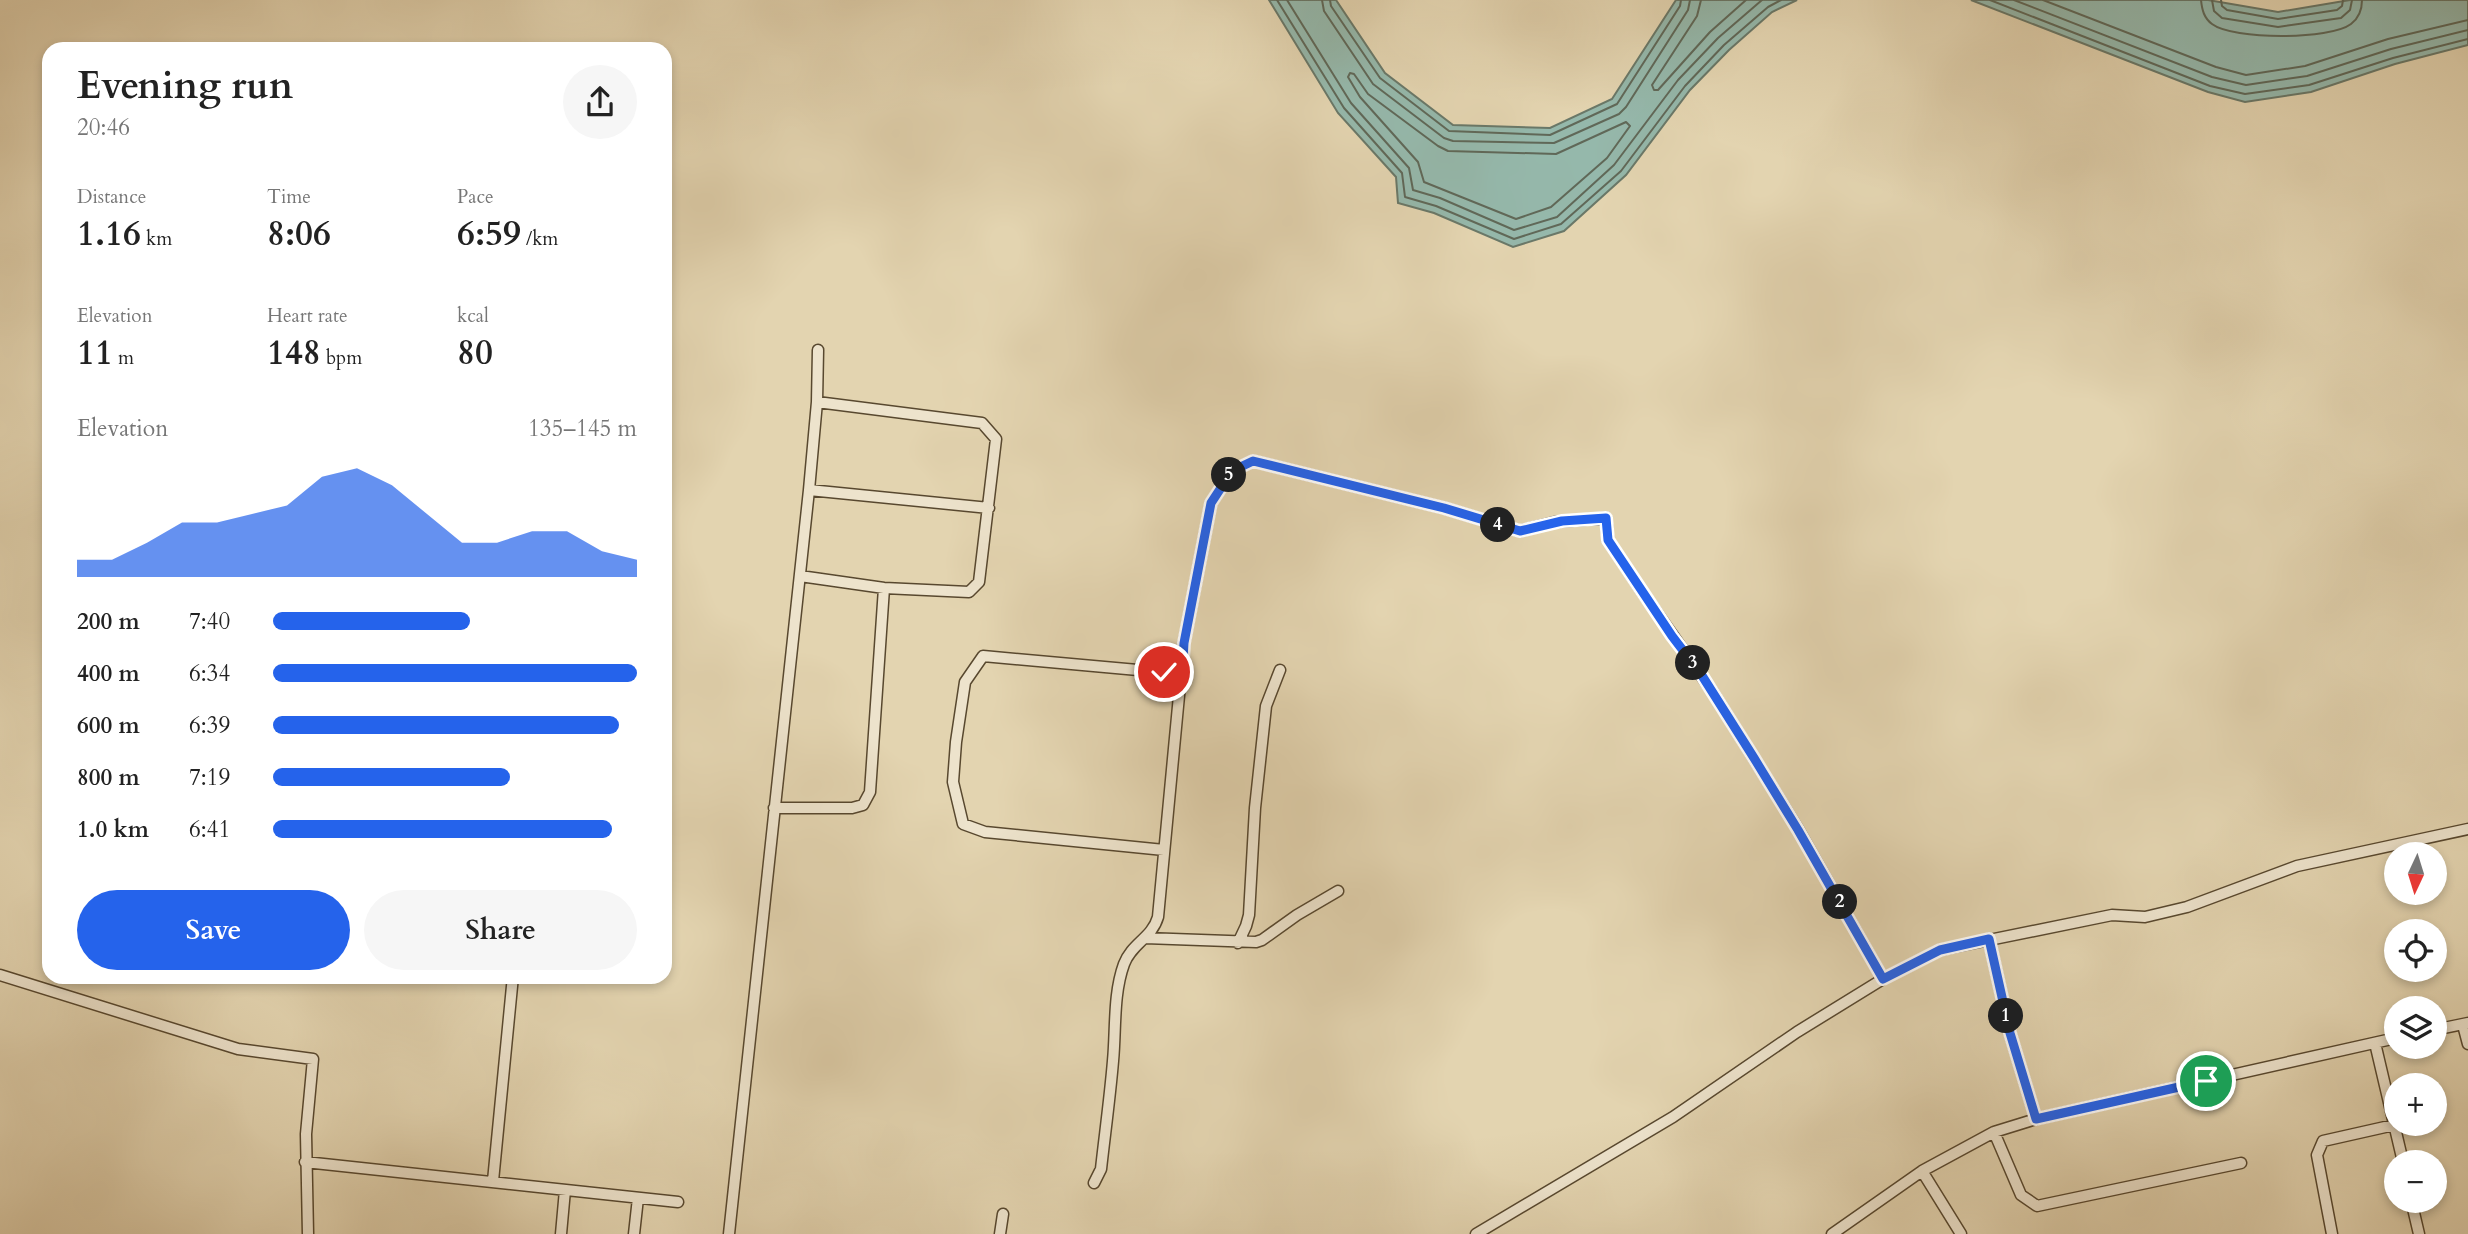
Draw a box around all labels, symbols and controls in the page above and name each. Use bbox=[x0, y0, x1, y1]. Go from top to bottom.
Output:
text: Evening run bbox=[77, 60, 293, 112]
button: share bbox=[563, 65, 637, 139]
text: 20:46 bbox=[77, 112, 130, 143]
text: Distance bbox=[77, 184, 146, 210]
text: Time bbox=[267, 184, 311, 210]
text: Pace bbox=[457, 184, 494, 210]
text: 1.16 bbox=[77, 210, 141, 258]
text: 8:06 bbox=[267, 210, 331, 258]
text: 6:59 bbox=[457, 210, 521, 258]
text: km bbox=[141, 226, 172, 252]
text: /km bbox=[521, 226, 558, 252]
text: Elevation bbox=[77, 303, 152, 329]
text: Heart rate bbox=[267, 303, 348, 329]
text: kcal bbox=[457, 303, 489, 329]
text: 11 bbox=[77, 329, 113, 377]
text: 148 bbox=[267, 329, 321, 377]
text: 80 bbox=[457, 329, 493, 377]
text: m bbox=[113, 345, 134, 371]
text: bpm bbox=[321, 345, 362, 371]
text: Elevation bbox=[77, 413, 168, 444]
text: 135–145 m bbox=[528, 413, 637, 444]
pin: 5 bbox=[1212, 458, 1246, 492]
text: 5 bbox=[1224, 461, 1233, 487]
pin: 4 bbox=[1480, 508, 1516, 542]
text: 4 bbox=[1493, 511, 1502, 537]
text: 200 m bbox=[77, 606, 140, 637]
text: 7:40 bbox=[189, 606, 230, 637]
pin bbox=[1134, 642, 1194, 702]
pin: 3 bbox=[1676, 646, 1710, 680]
text: 3 bbox=[1688, 649, 1697, 675]
icon: check bbox=[1145, 653, 1183, 691]
text: 400 m bbox=[77, 658, 140, 689]
text: 6:34 bbox=[189, 658, 230, 689]
text: 600 m bbox=[77, 710, 140, 741]
text: 6:39 bbox=[189, 710, 230, 741]
text: 800 m bbox=[77, 762, 140, 793]
text: 7:19 bbox=[189, 762, 230, 793]
text: 1.0 km bbox=[77, 814, 149, 845]
text: 6:41 bbox=[189, 814, 230, 845]
north arrow bbox=[2384, 842, 2446, 905]
map controls bbox=[2384, 842, 2447, 1213]
pin: 2 bbox=[1822, 884, 1857, 920]
text: 2 bbox=[1835, 888, 1844, 914]
button: Save bbox=[77, 890, 350, 970]
button: Share bbox=[364, 890, 637, 970]
button: locate bbox=[2384, 919, 2447, 982]
button: layers bbox=[2384, 996, 2447, 1059]
pin: 1 bbox=[1988, 998, 2024, 1034]
text: 1 bbox=[2001, 1002, 2010, 1028]
pin bbox=[2176, 1051, 2236, 1111]
icon: arrive bbox=[2187, 1062, 2225, 1100]
button: + bbox=[2384, 1073, 2447, 1136]
button: − bbox=[2384, 1150, 2447, 1213]

